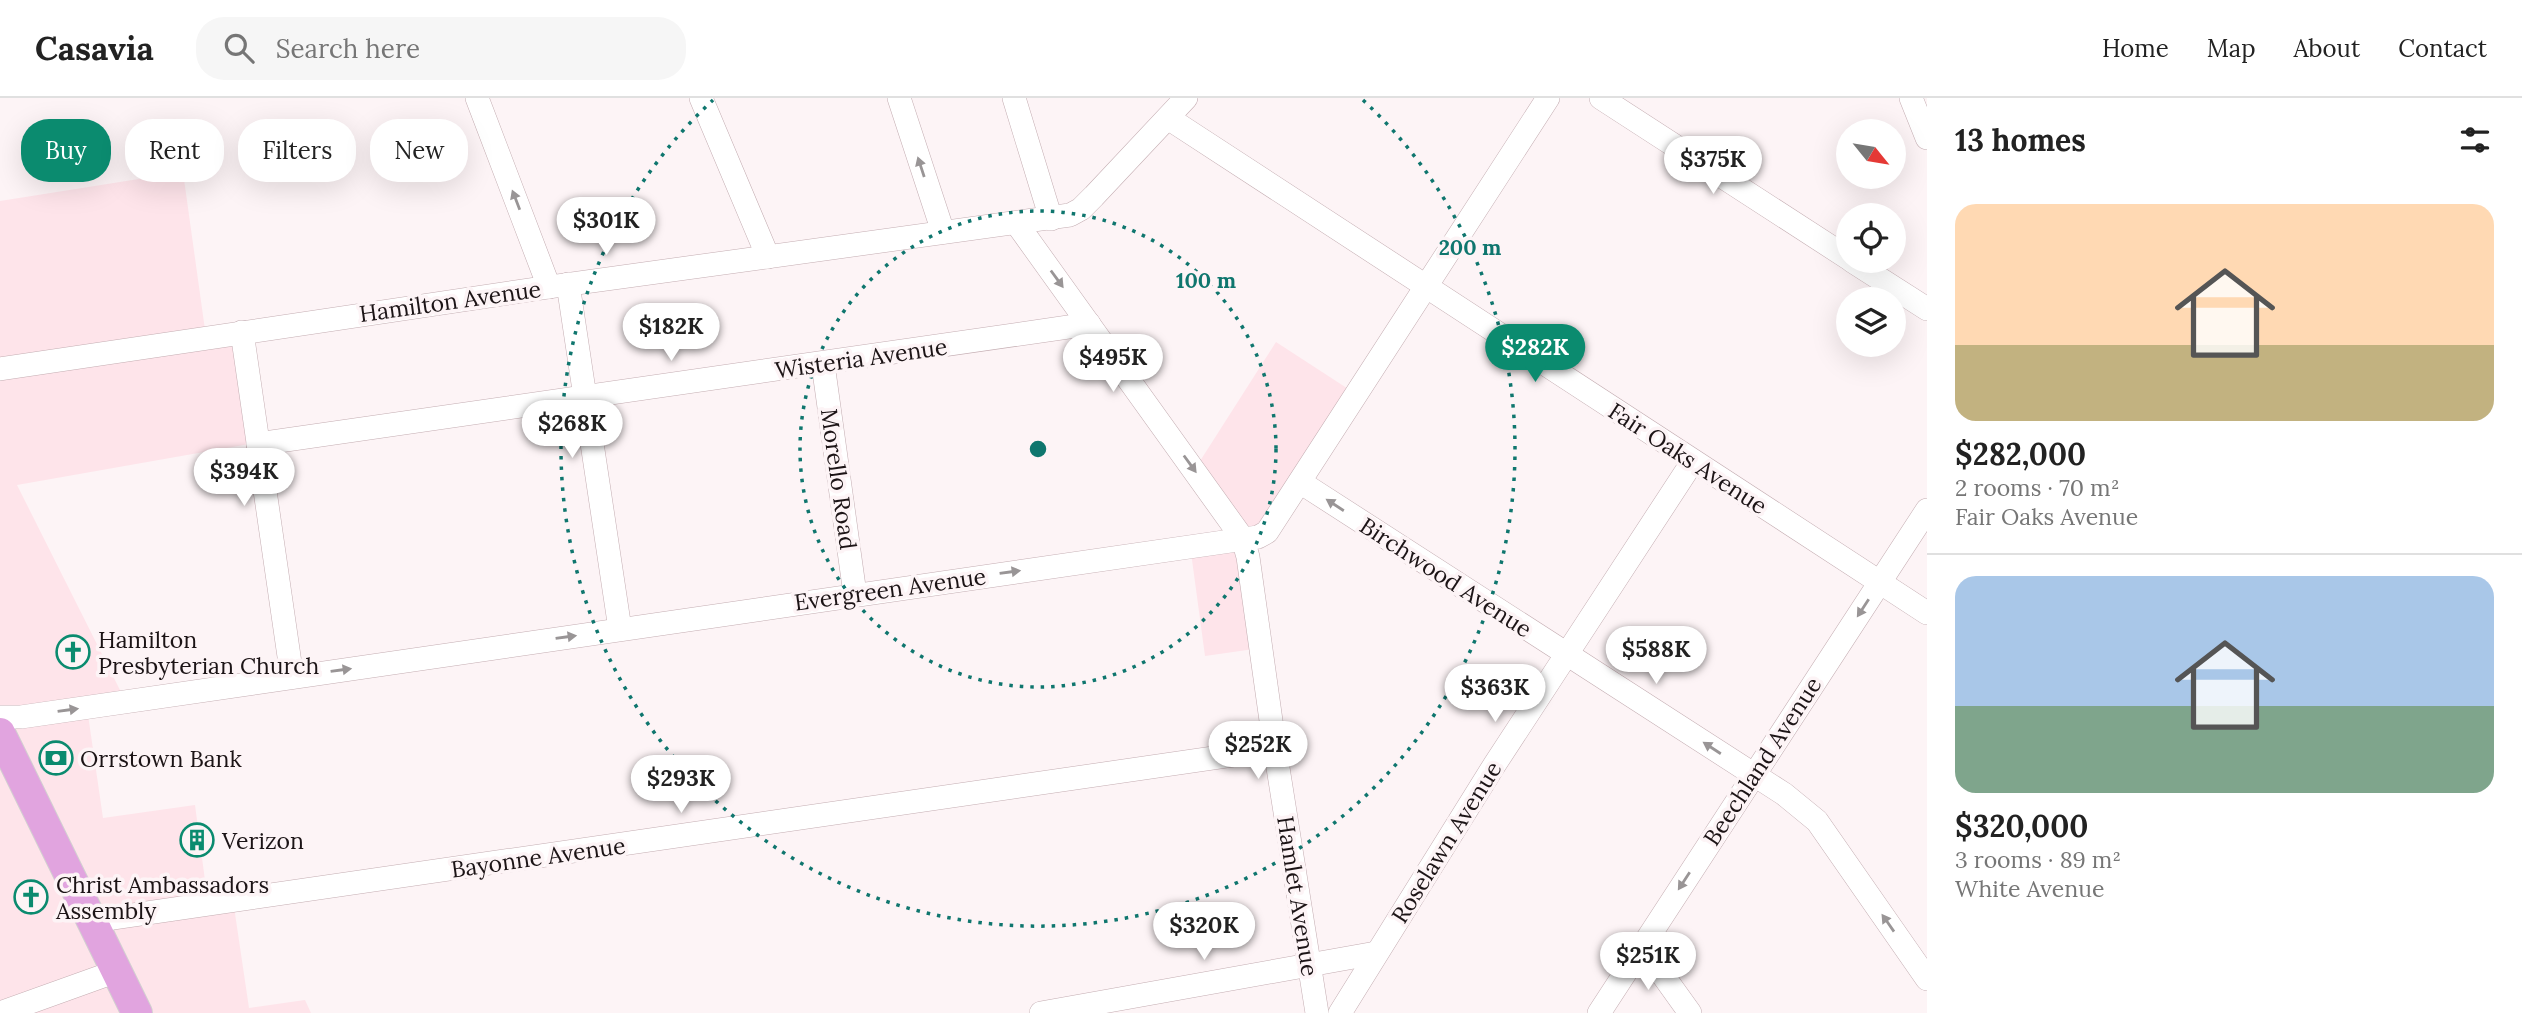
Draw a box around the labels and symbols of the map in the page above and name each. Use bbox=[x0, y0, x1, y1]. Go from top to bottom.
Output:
north arrow bbox=[1836, 119, 1906, 189]
pin: $375K bbox=[1664, 136, 1762, 196]
one-way arrow bbox=[916, 157, 926, 178]
one-way arrow bbox=[511, 189, 522, 210]
pin: $301K bbox=[557, 198, 655, 257]
text: 200 m bbox=[1439, 234, 1501, 261]
text: 100 m bbox=[1176, 267, 1236, 294]
one-way arrow bbox=[1050, 270, 1064, 288]
street label: Hamilton Avenue bbox=[357, 274, 543, 328]
pin: $182K bbox=[622, 303, 720, 363]
pin: $282K bbox=[1486, 324, 1584, 384]
street label: Wisteria Avenue bbox=[773, 332, 949, 384]
pin: $495K bbox=[1064, 334, 1162, 394]
street label: Fair Oaks Avenue bbox=[1603, 396, 1773, 520]
pin: $268K bbox=[523, 400, 621, 460]
street label: Morello Road bbox=[815, 407, 863, 552]
centre of rings bbox=[1026, 437, 1050, 461]
pin: $394K bbox=[195, 448, 293, 508]
one-way arrow bbox=[1183, 455, 1197, 473]
one-way arrow bbox=[1326, 499, 1345, 512]
street label: Birchwood Avenue bbox=[1355, 511, 1537, 643]
street label: Evergreen Avenue bbox=[792, 561, 988, 617]
one-way arrow bbox=[999, 566, 1021, 577]
one-way arrow bbox=[1857, 599, 1870, 618]
place label: Hamilton Presbyterian Church bbox=[98, 625, 320, 680]
pin: $588K bbox=[1607, 626, 1705, 686]
one-way arrow bbox=[556, 631, 578, 642]
church icon: Hamilton Presbyterian Church bbox=[54, 633, 92, 671]
one-way arrow bbox=[330, 664, 352, 675]
pin: $363K bbox=[1446, 664, 1544, 724]
street label: Beechland Avenue bbox=[1697, 671, 1827, 851]
one-way arrow bbox=[57, 704, 79, 715]
pin: $252K bbox=[1209, 722, 1307, 781]
bank icon: Orrstown Bank bbox=[37, 739, 75, 777]
one-way arrow bbox=[1702, 742, 1721, 755]
place label: Orrstown Bank bbox=[80, 744, 243, 773]
pin: $293K bbox=[632, 756, 730, 815]
street label: Roselawn Avenue bbox=[1385, 756, 1507, 928]
street label: Hamlet Avenue bbox=[1271, 814, 1325, 978]
building icon: Verizon bbox=[178, 821, 216, 859]
place label: Verizon bbox=[221, 826, 304, 855]
street label: Bayonne Avenue bbox=[449, 830, 627, 884]
place label: Christ Ambassadors Assembly bbox=[55, 870, 269, 925]
one-way arrow bbox=[1678, 871, 1691, 890]
church icon: Christ Ambassadors Assembly bbox=[12, 878, 50, 916]
pin: $320K bbox=[1155, 902, 1253, 962]
one-way arrow bbox=[1881, 914, 1895, 932]
pin: $251K bbox=[1599, 932, 1697, 992]

